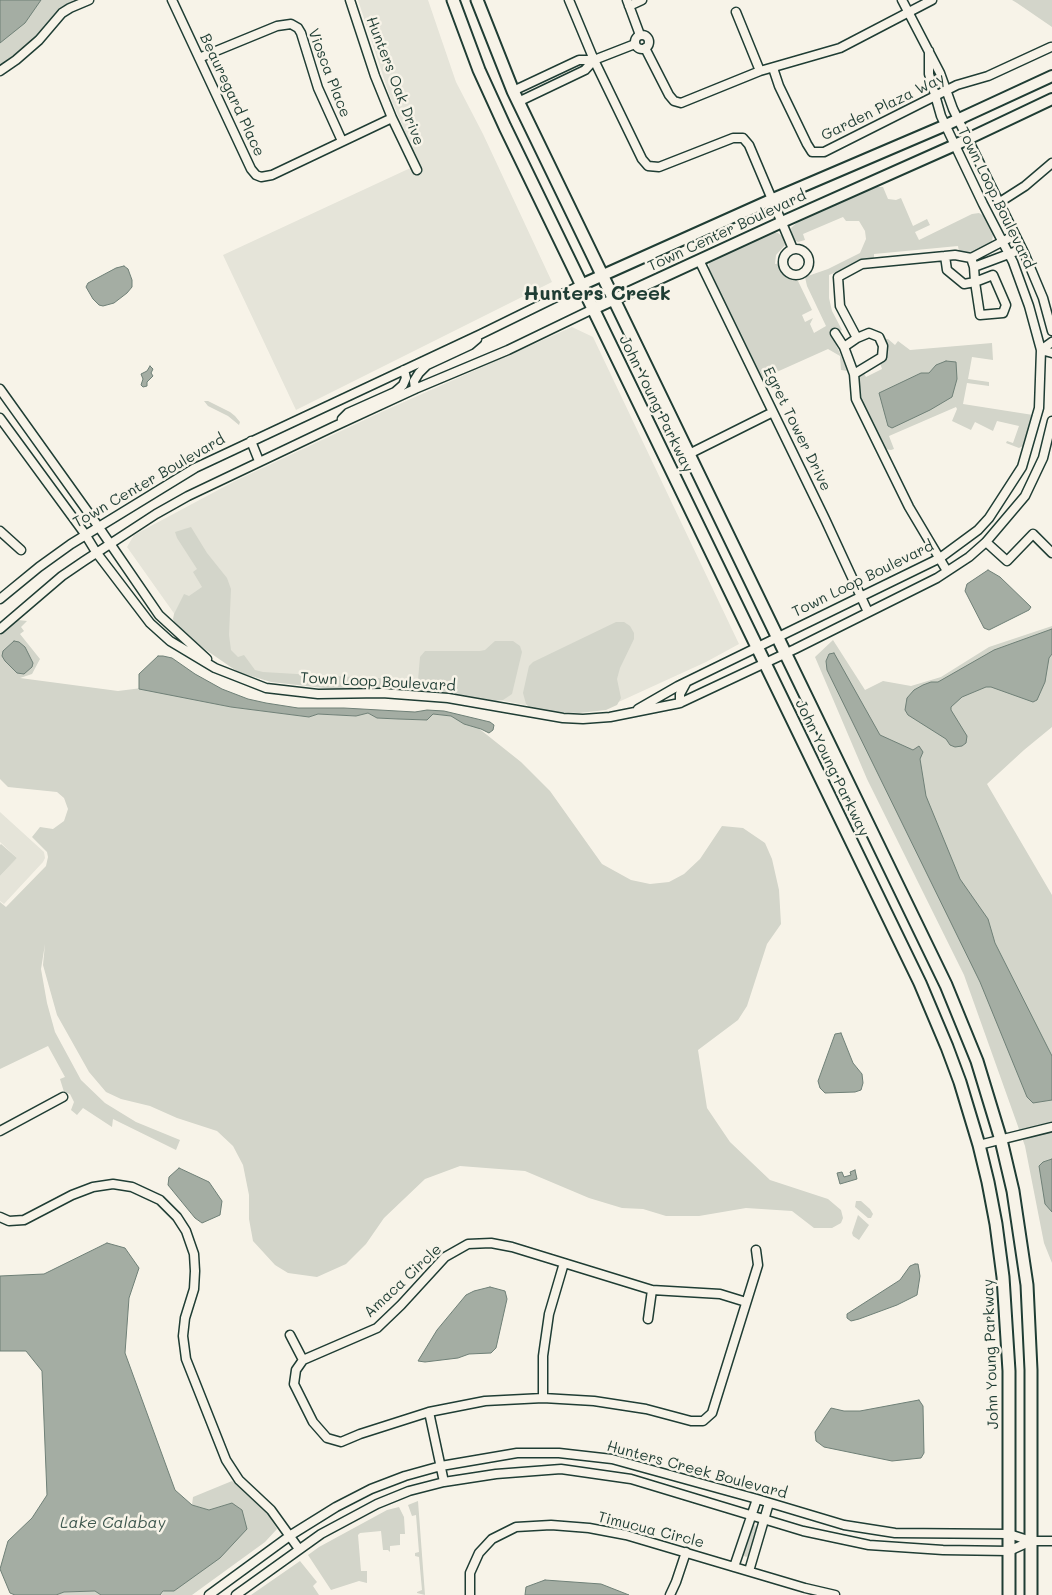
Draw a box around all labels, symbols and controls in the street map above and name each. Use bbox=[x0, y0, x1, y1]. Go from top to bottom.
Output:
street label: Hunters Oak Drive bbox=[362, 14, 428, 148]
street label: Viosca Place bbox=[304, 26, 354, 120]
street label: Beauregard Place bbox=[196, 31, 268, 159]
street label: Garden Plaza Way bbox=[818, 69, 948, 145]
street label: Town Loop Boulevard bbox=[954, 124, 1038, 272]
street label: Town Center Boulevard bbox=[645, 186, 809, 276]
district label: Hunters Creek bbox=[523, 282, 671, 306]
street label: John Young Parkway bbox=[615, 333, 697, 475]
street label: Egret Tower Drive bbox=[759, 364, 835, 494]
street label: Town Center Boulevard bbox=[70, 430, 228, 532]
street label: Town Loop Boulevard bbox=[789, 537, 937, 621]
street label: Town Loop Boulevard bbox=[300, 669, 456, 695]
street label: John Young Parkway bbox=[791, 697, 873, 839]
street label: Amaca Circle bbox=[361, 1241, 445, 1321]
street label: John Young Parkway bbox=[979, 1279, 1003, 1429]
street label: Hunters Creek Boulevard bbox=[605, 1437, 789, 1503]
street label: Timucua Circle bbox=[596, 1508, 706, 1552]
water label: Lake Calabay bbox=[60, 1513, 166, 1533]

